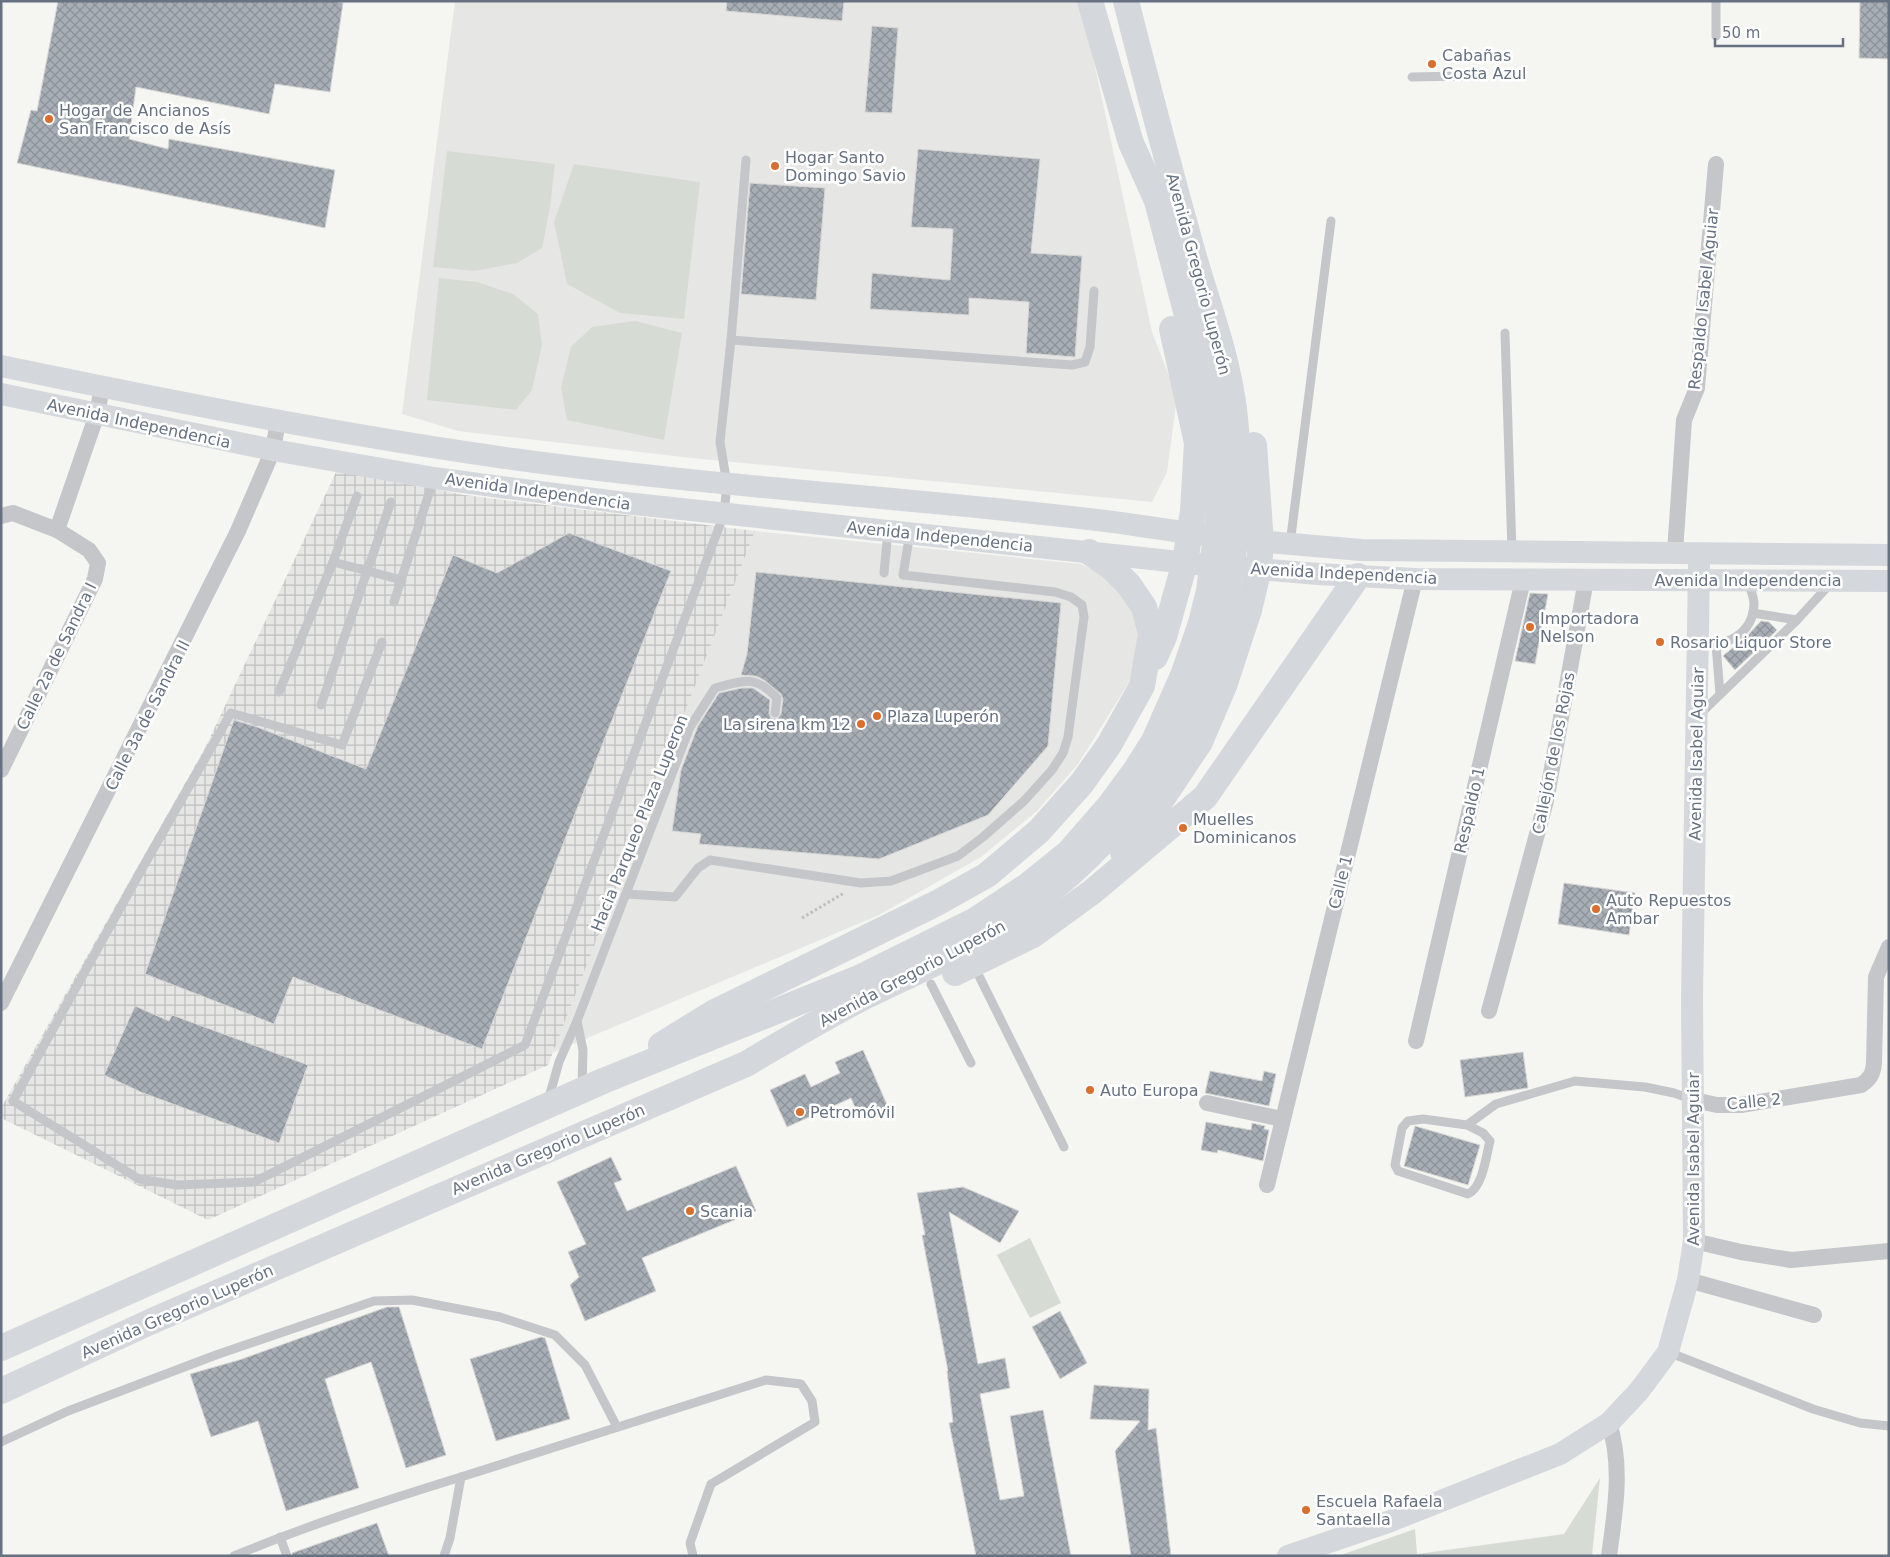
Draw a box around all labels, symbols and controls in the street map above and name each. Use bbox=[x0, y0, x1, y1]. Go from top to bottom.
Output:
scale bar bbox=[1715, 15, 1842, 47]
text: 50 m bbox=[1722, 24, 1760, 42]
place label: Cabañas Costa Azul bbox=[1442, 46, 1526, 83]
marker: Cabañas Costa Azul bbox=[1426, 58, 1438, 70]
place label: Hogar de Ancianos San Francisco de Asís bbox=[59, 101, 231, 138]
marker: Hogar de Ancianos San Francisco de Asís bbox=[43, 113, 55, 125]
place label: Hogar Santo Domingo Savio bbox=[785, 148, 906, 185]
marker: Hogar Santo Domingo Savio bbox=[769, 160, 781, 172]
street label: Avenida Gregorio Luperón bbox=[1162, 171, 1235, 377]
street label: Respaldo Isabel Aguiar bbox=[1685, 207, 1723, 391]
street label: Avenida Independencia bbox=[45, 395, 232, 452]
street label: Avenida Independencia bbox=[444, 469, 632, 514]
street label: Avenida Independencia bbox=[846, 517, 1034, 556]
street label: Avenida Independencia bbox=[1250, 559, 1438, 588]
street label: Avenida Independencia bbox=[1654, 571, 1842, 590]
street label: Calle 2a de Sandra I bbox=[13, 580, 100, 733]
place label: Importadora Nelson bbox=[1540, 609, 1639, 646]
marker: Importadora Nelson bbox=[1524, 621, 1536, 633]
place label: Rosario Liquor Store bbox=[1670, 633, 1832, 652]
marker: Rosario Liquor Store bbox=[1654, 636, 1666, 648]
street label: Calle 3a de Sandra II bbox=[101, 637, 194, 794]
street label: Avenida Isabel Aguiar bbox=[1685, 667, 1708, 841]
street label: Callejón de los Rojas bbox=[1528, 670, 1579, 836]
place label: Plaza Luperón bbox=[887, 707, 999, 726]
marker: Plaza Luperón bbox=[871, 710, 883, 722]
street label: Hacia Parqueo Plaza Luperon bbox=[587, 712, 692, 934]
place label: La sirena km 12 bbox=[723, 715, 851, 734]
marker: La sirena km 12 bbox=[855, 718, 867, 730]
street label: Respaldo 1 bbox=[1450, 765, 1489, 855]
place label: Muelles Dominicanos bbox=[1193, 810, 1297, 847]
marker: Muelles Dominicanos bbox=[1177, 822, 1189, 834]
street label: Calle 1 bbox=[1325, 853, 1356, 911]
place label: Auto Repuestos Ambar bbox=[1606, 891, 1731, 928]
marker: Auto Repuestos Ambar bbox=[1590, 903, 1602, 915]
street label: Avenida Gregorio Luperón bbox=[816, 916, 1009, 1031]
street label: Avenida Isabel Aguiar bbox=[1684, 1072, 1703, 1246]
place label: Auto Europa bbox=[1100, 1081, 1198, 1100]
marker: Auto Europa bbox=[1084, 1084, 1096, 1096]
street label: Calle 2 bbox=[1726, 1089, 1782, 1114]
street label: Avenida Gregorio Luperón bbox=[449, 1100, 648, 1199]
place label: Petromóvil bbox=[810, 1103, 895, 1122]
marker: Petromóvil bbox=[794, 1106, 806, 1118]
place label: Scania bbox=[700, 1202, 753, 1221]
marker: Scania bbox=[684, 1205, 696, 1217]
street label: Avenida Gregorio Luperón bbox=[78, 1260, 276, 1362]
place label: Escuela Rafaela Santaella bbox=[1316, 1492, 1443, 1529]
marker: Escuela Rafaela Santaella bbox=[1300, 1504, 1312, 1516]

